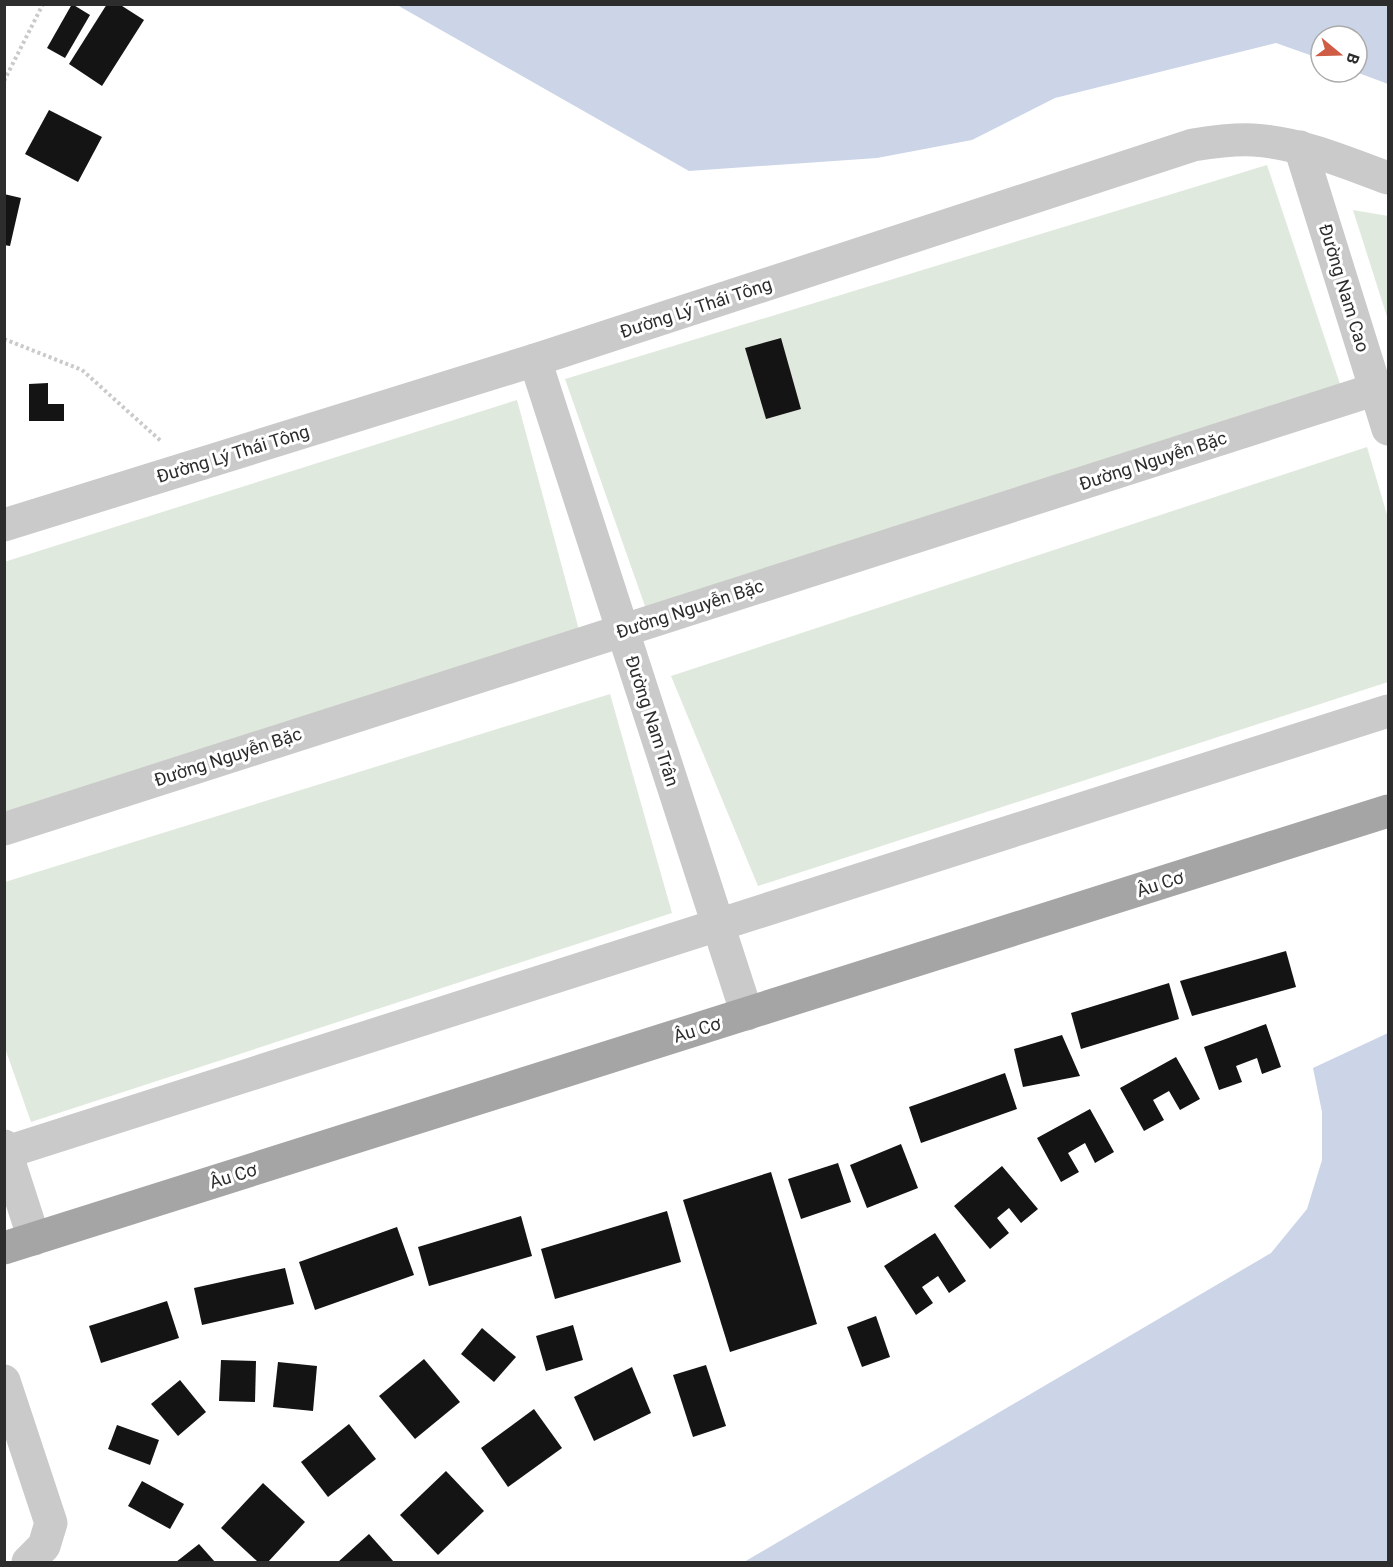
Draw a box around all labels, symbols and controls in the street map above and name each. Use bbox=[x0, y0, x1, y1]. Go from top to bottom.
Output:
north arrow bbox=[1309, 24, 1369, 84]
text: B bbox=[1342, 51, 1363, 67]
street label: Đường Nam Cao bbox=[1315, 221, 1374, 354]
street label: Đường Lý Thái Tông bbox=[617, 273, 774, 342]
street label: Đường Lý Thái Tông bbox=[154, 420, 312, 487]
street label: Đường Nguyễn Bặc bbox=[1077, 427, 1229, 494]
street label: Đường Nguyễn Bặc bbox=[614, 575, 766, 642]
street label: Đường Nam Trân bbox=[621, 653, 683, 789]
street label: Đường Nguyễn Bặc bbox=[152, 723, 304, 790]
street label: Âu Cơ bbox=[1134, 866, 1187, 901]
street label: Âu Cơ bbox=[671, 1012, 724, 1047]
street label: Âu Cơ bbox=[207, 1158, 260, 1193]

